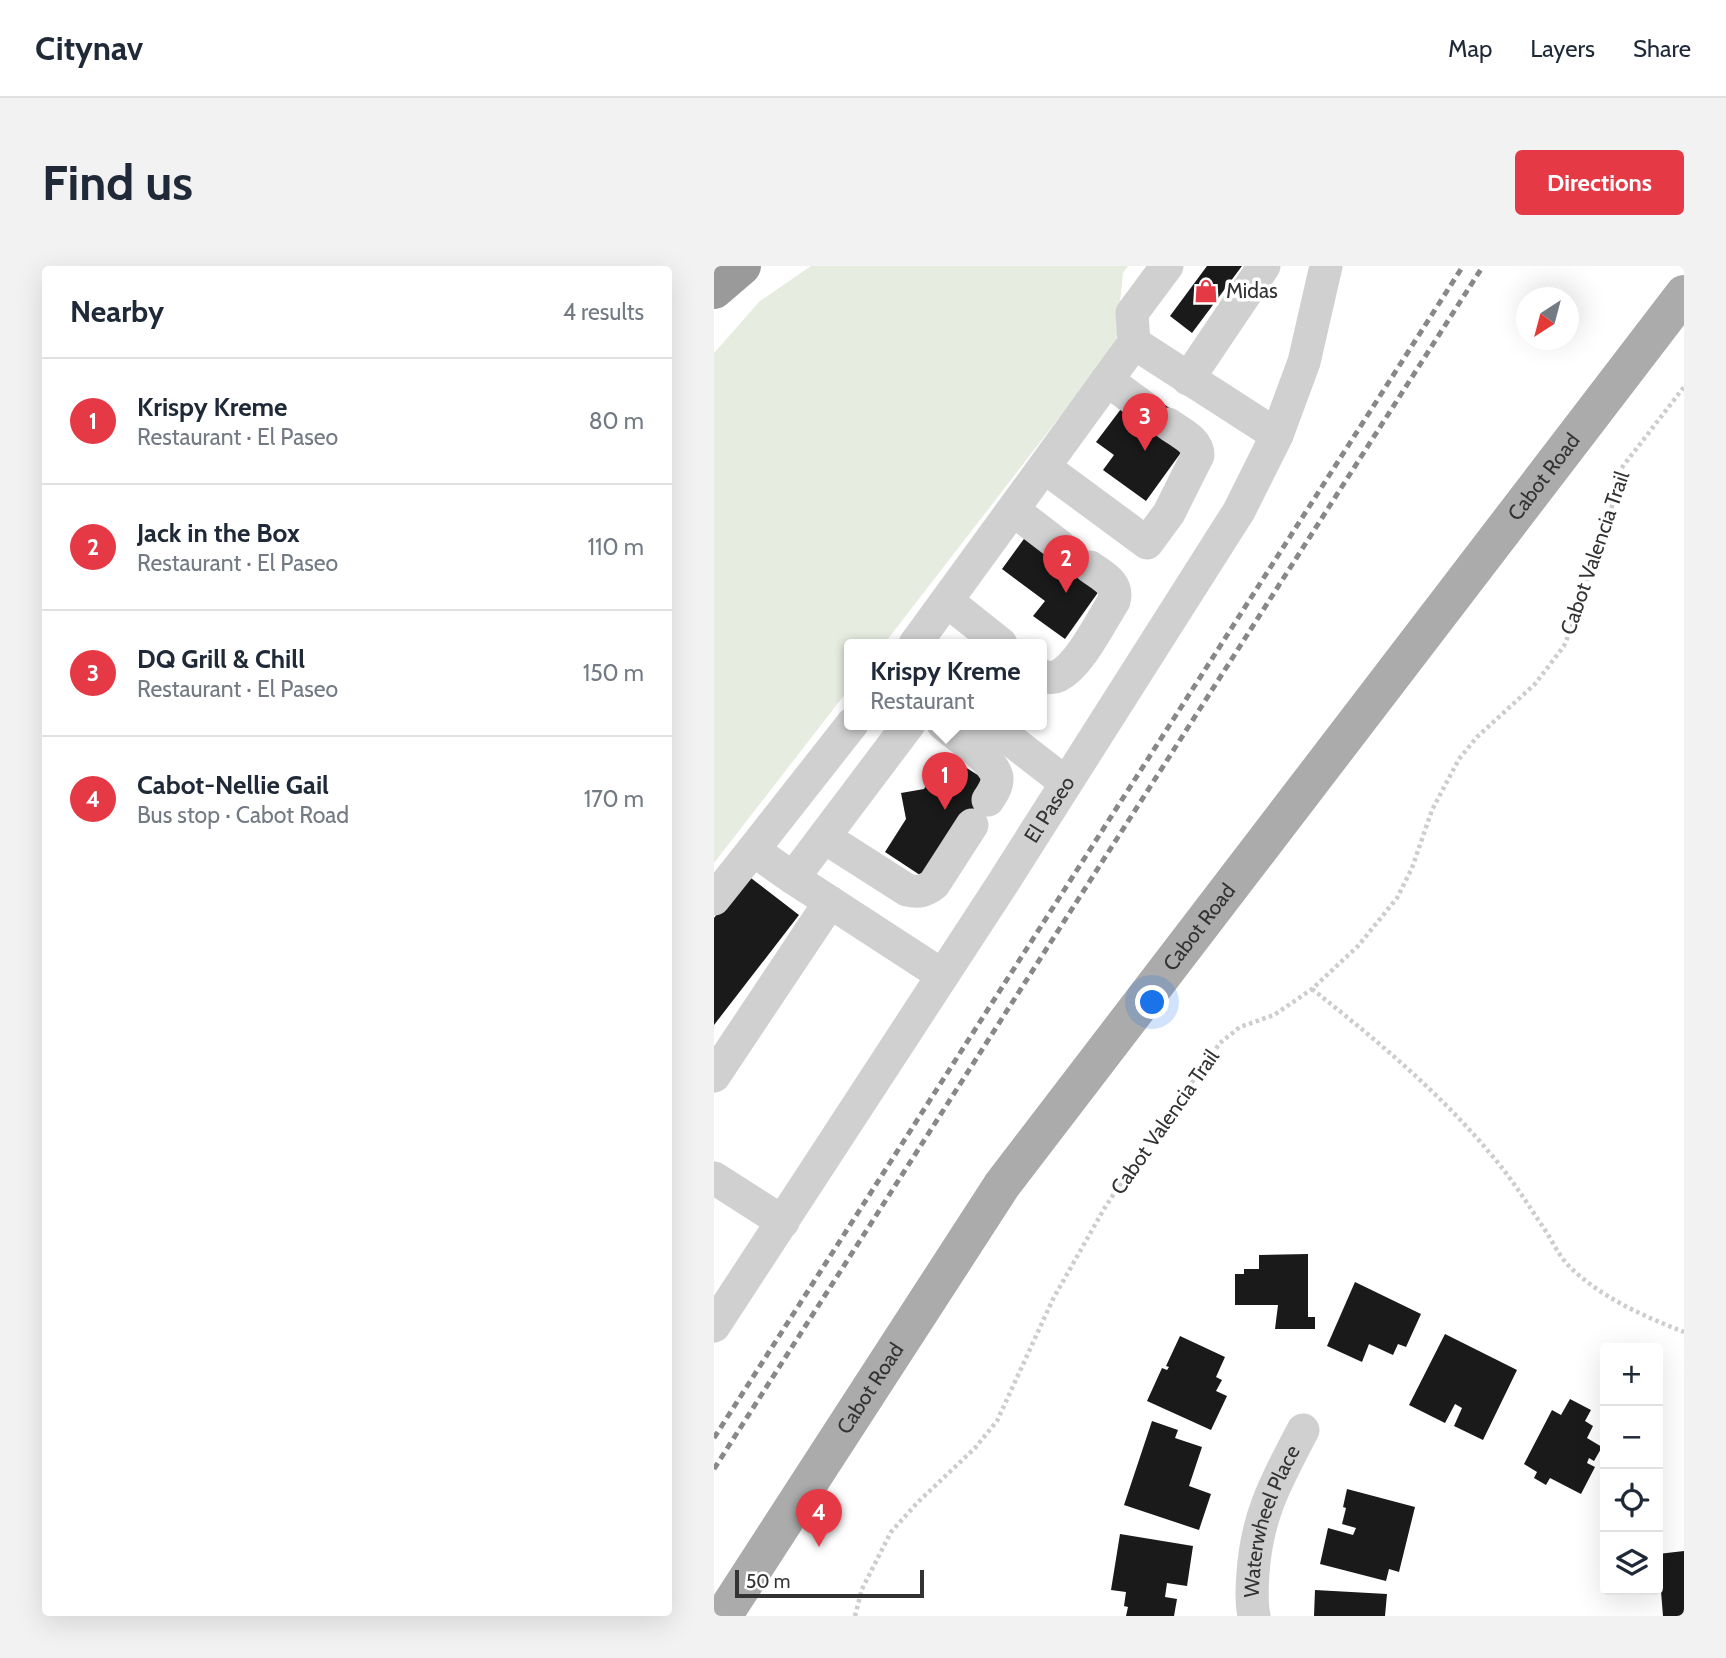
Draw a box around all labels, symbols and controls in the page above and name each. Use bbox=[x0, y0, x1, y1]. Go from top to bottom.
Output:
text: Citynav bbox=[35, 28, 143, 68]
text: Map bbox=[1448, 34, 1492, 63]
text: Layers bbox=[1530, 34, 1595, 63]
text: Share bbox=[1633, 34, 1691, 63]
button: Directions bbox=[1515, 150, 1684, 215]
text: Find us bbox=[42, 153, 193, 212]
shop icon: Midas bbox=[1192, 277, 1220, 305]
place label: Midas bbox=[1226, 278, 1278, 303]
north arrow bbox=[1516, 287, 1579, 350]
text: Nearby bbox=[70, 293, 164, 330]
text: 4 results bbox=[563, 298, 644, 326]
text: Krispy Kreme bbox=[137, 391, 288, 423]
pin: 3 bbox=[1122, 393, 1168, 451]
text: 1 bbox=[89, 407, 97, 435]
text: 80 m bbox=[589, 407, 644, 435]
text: Restaurant · El Paseo bbox=[137, 423, 338, 451]
street label: Cabot Road bbox=[1502, 428, 1585, 525]
street label: Cabot Valencia Trail bbox=[1555, 468, 1634, 638]
text: Jack in the Box bbox=[137, 517, 300, 549]
text: 2 bbox=[87, 533, 99, 561]
text: 110 m bbox=[588, 533, 644, 561]
pin: 2 bbox=[1043, 535, 1089, 593]
text: Restaurant · El Paseo bbox=[137, 549, 338, 577]
popup bbox=[844, 639, 1047, 730]
text: DQ Grill & Chill bbox=[137, 643, 305, 675]
text: Krispy Kreme bbox=[870, 655, 1021, 687]
text: 3 bbox=[87, 659, 99, 687]
text: 150 m bbox=[583, 659, 644, 687]
text: Restaurant · El Paseo bbox=[137, 675, 338, 703]
text: Restaurant bbox=[870, 687, 974, 715]
pin: 1 bbox=[922, 752, 968, 810]
text: Cabot-Nellie Gail bbox=[137, 769, 329, 801]
street label: El Paseo bbox=[1019, 771, 1080, 847]
text: 4 bbox=[86, 785, 100, 813]
text: 170 m bbox=[584, 785, 644, 813]
text: Bus stop · Cabot Road bbox=[137, 801, 349, 829]
street label: Cabot Road bbox=[1158, 878, 1240, 976]
your location bbox=[1135, 985, 1169, 1019]
street label: Cabot Valencia Trail bbox=[1105, 1044, 1224, 1199]
street label: Cabot Road bbox=[831, 1338, 908, 1438]
map controls bbox=[1600, 1343, 1663, 1595]
button: + bbox=[1600, 1343, 1663, 1406]
button: − bbox=[1600, 1406, 1663, 1469]
street label: Waterwheel Place bbox=[1239, 1441, 1305, 1598]
button: locate bbox=[1600, 1469, 1663, 1532]
pin: 4 bbox=[796, 1489, 842, 1547]
button: layers bbox=[1600, 1532, 1663, 1595]
scale bar bbox=[735, 1567, 924, 1599]
text: 50 m bbox=[746, 1570, 790, 1593]

